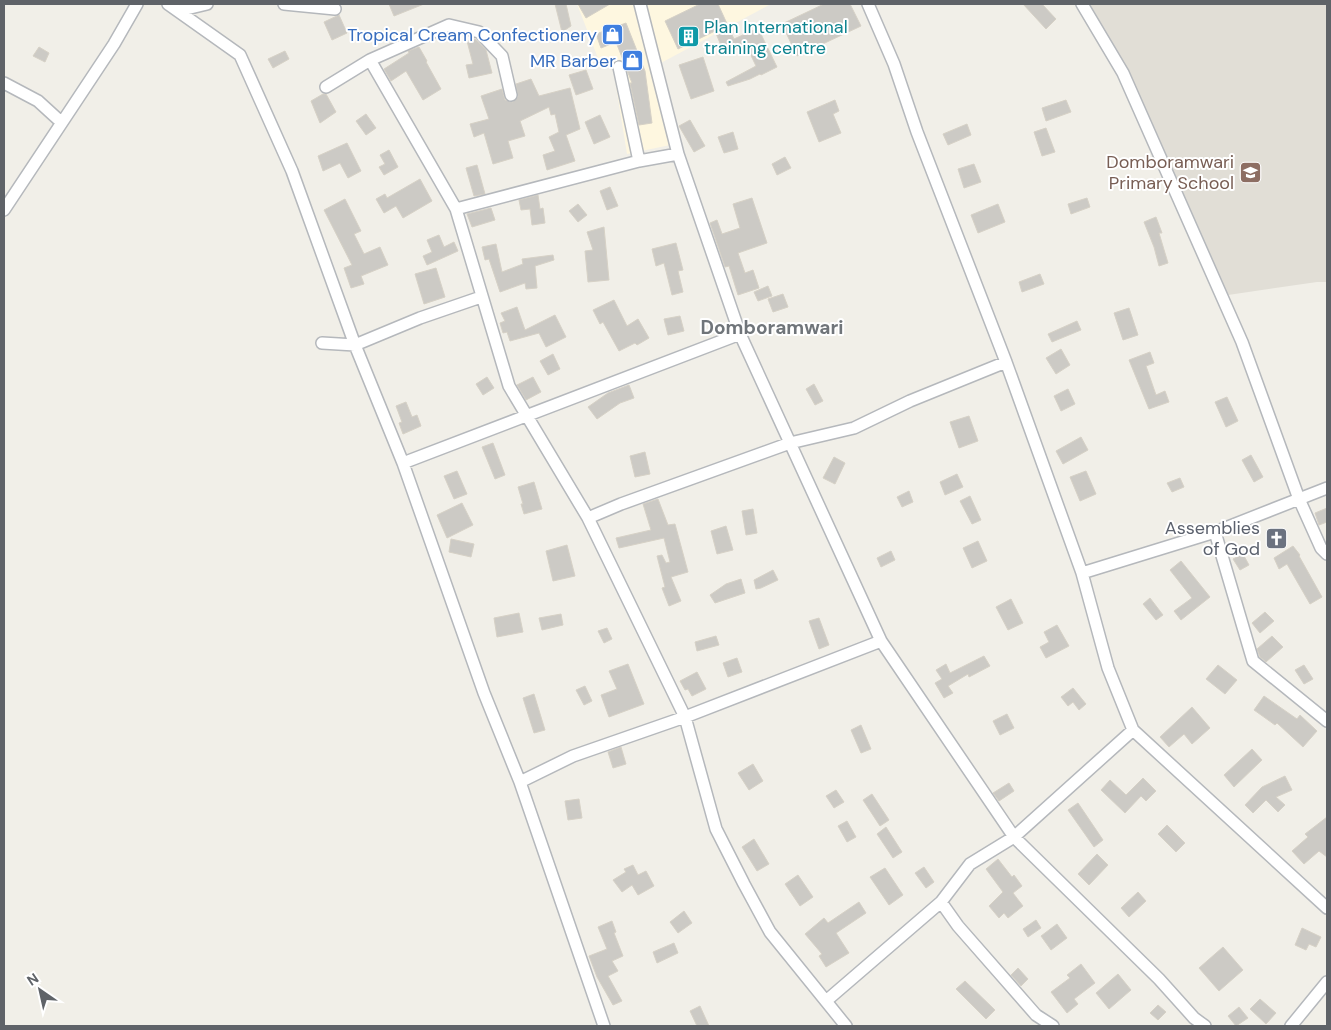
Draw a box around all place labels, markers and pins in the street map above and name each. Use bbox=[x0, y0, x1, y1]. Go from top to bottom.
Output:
place label: Plan International training centre bbox=[704, 15, 848, 60]
place label: Tropical Cream Confectionery bbox=[347, 23, 597, 47]
shop icon: Tropical Cream Confectionery bbox=[601, 23, 625, 47]
building icon: Plan International training centre bbox=[676, 25, 700, 49]
place label: MR Barber bbox=[530, 49, 616, 73]
shop icon: MR Barber bbox=[620, 49, 644, 73]
place label: Domboramwari Primary School bbox=[1106, 150, 1234, 195]
school or university icon: Domboramwari Primary School bbox=[1238, 160, 1262, 184]
place label: Assemblies of God bbox=[1165, 516, 1260, 561]
church icon: Assemblies of God bbox=[1264, 526, 1288, 550]

